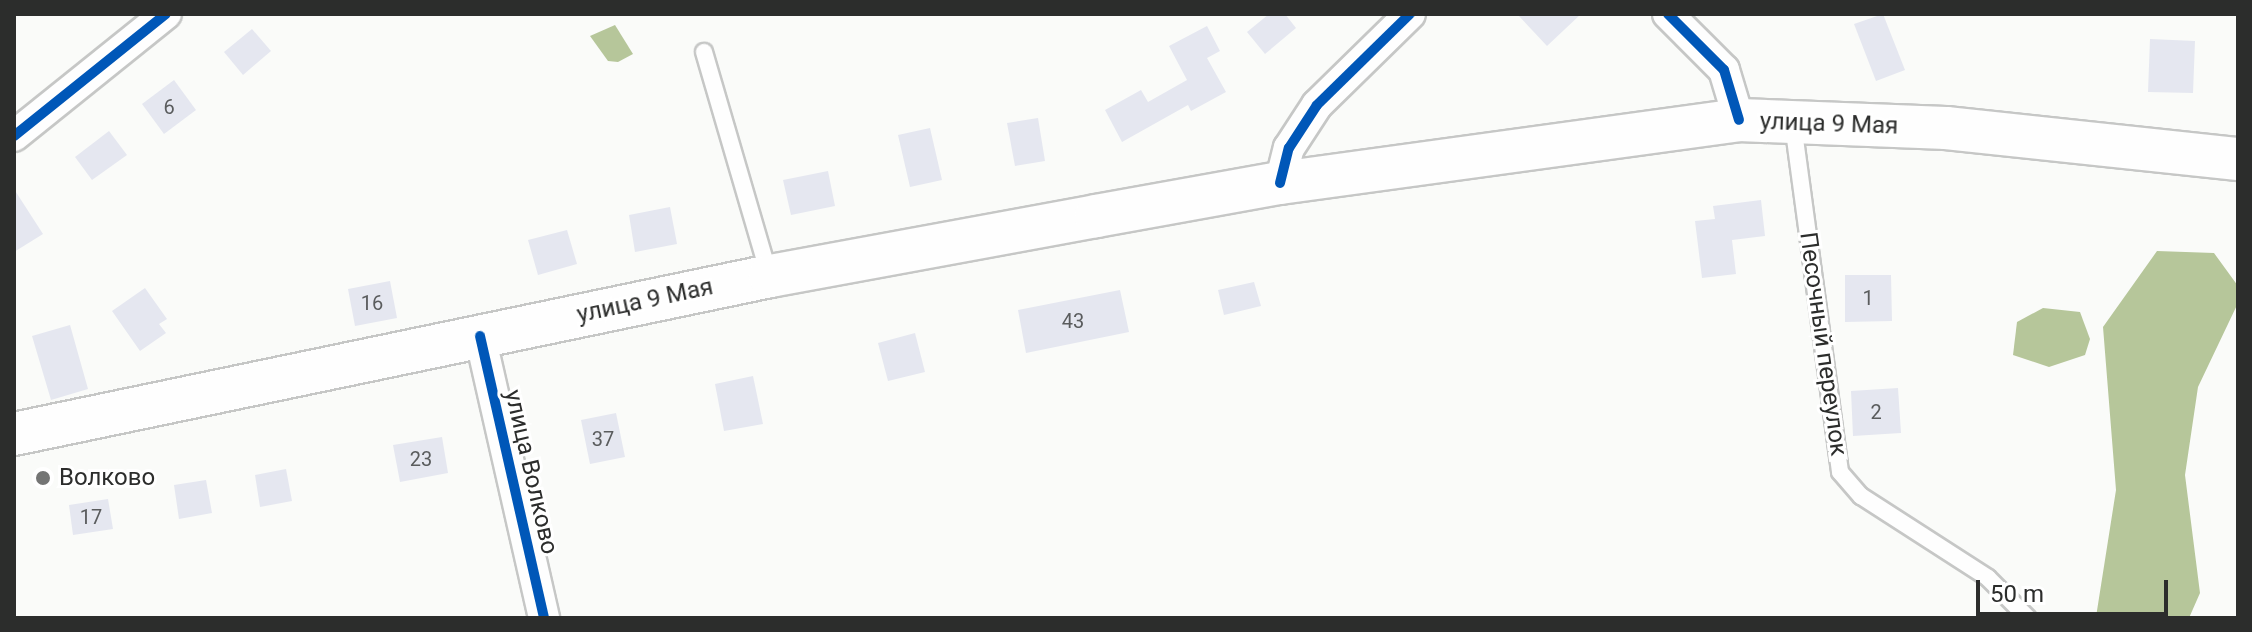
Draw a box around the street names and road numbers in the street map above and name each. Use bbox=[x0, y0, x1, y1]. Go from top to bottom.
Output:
street label: улица 9 Мая bbox=[1759, 107, 1899, 141]
street label: Песочный переулок bbox=[1793, 230, 1853, 458]
street label: улица 9 Мая bbox=[574, 273, 716, 329]
street label: улица Волково bbox=[498, 387, 564, 557]

